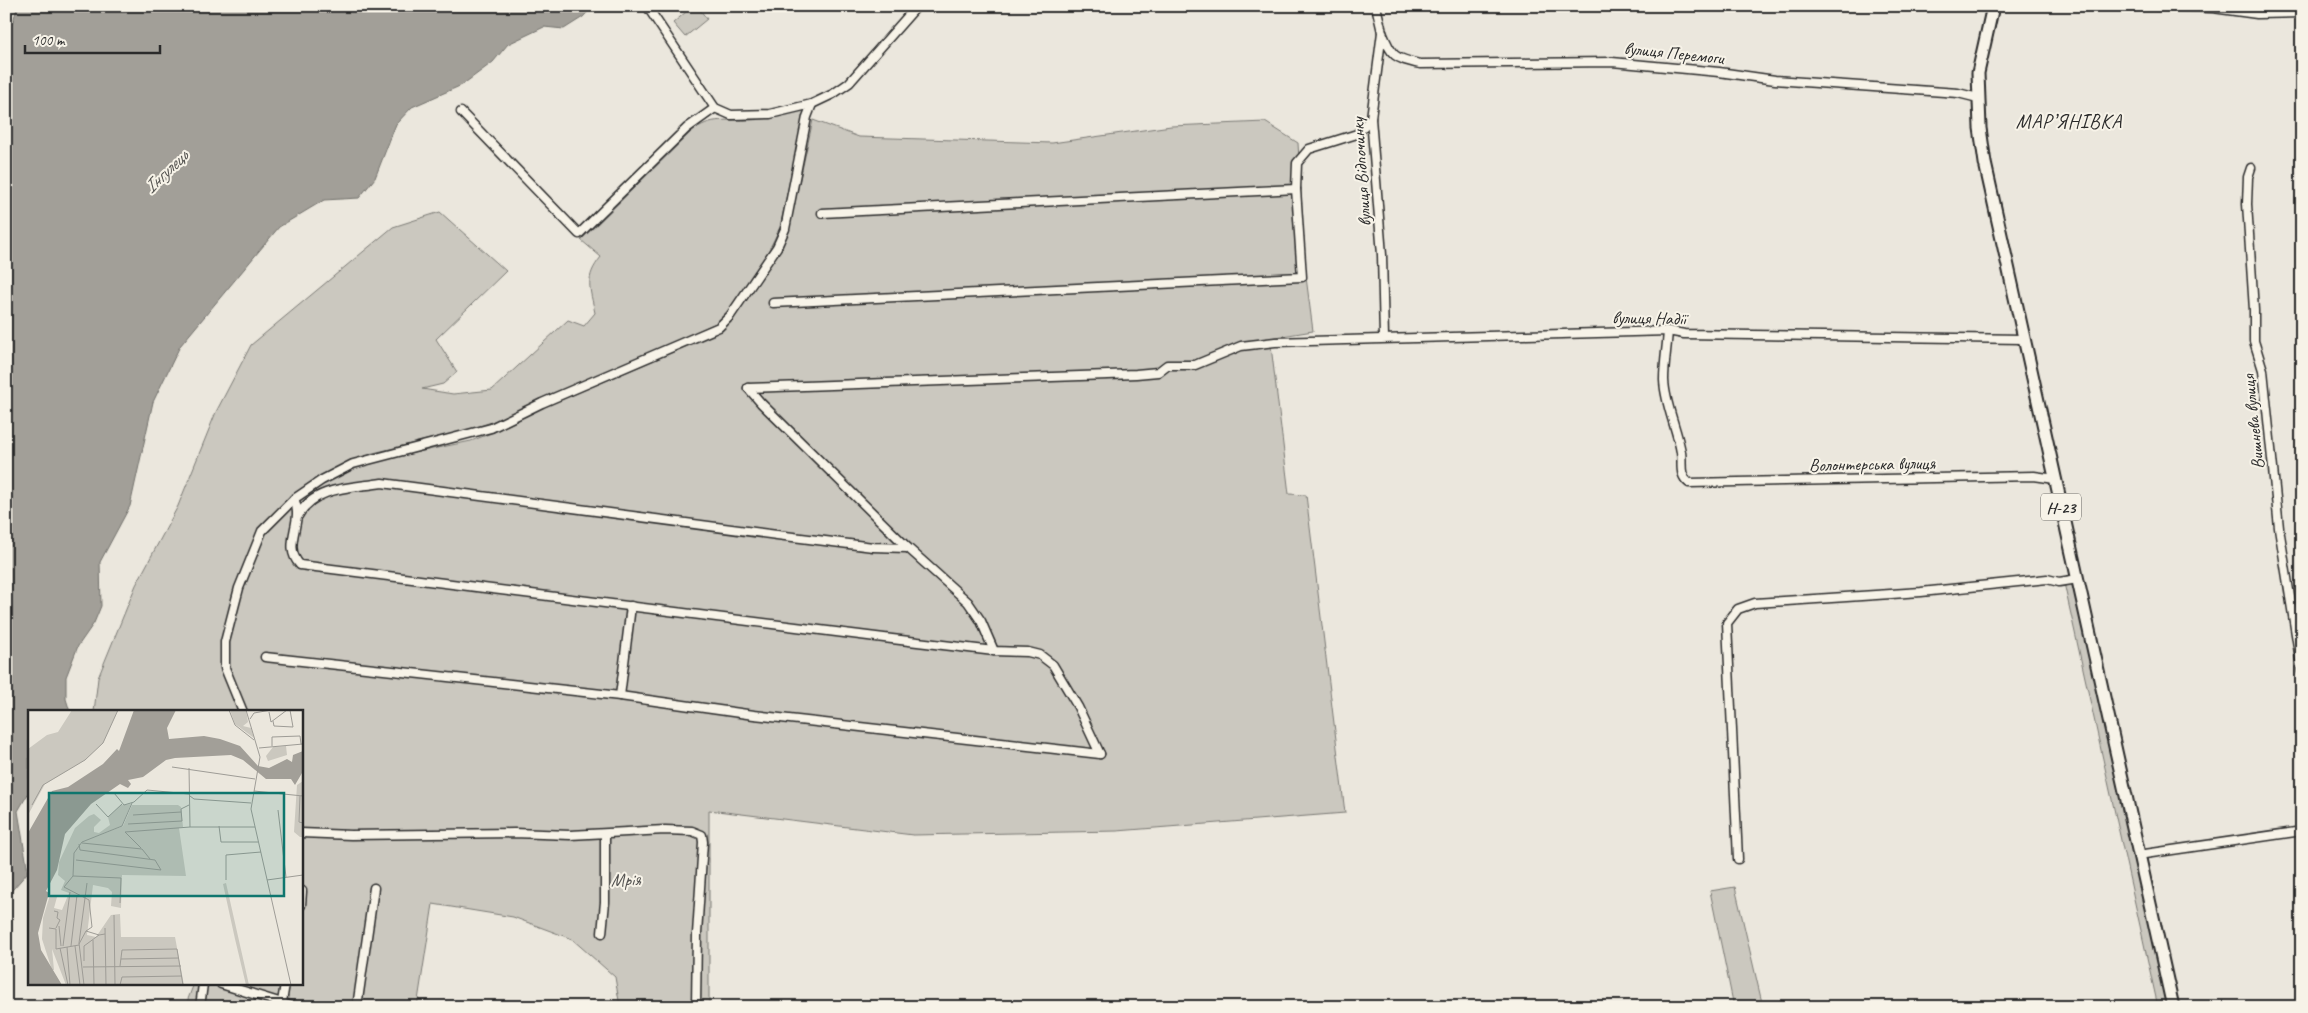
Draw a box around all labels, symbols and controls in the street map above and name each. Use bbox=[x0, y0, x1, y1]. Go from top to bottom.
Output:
scale bar bbox=[25, 22, 160, 54]
text: 100 m bbox=[32, 31, 66, 50]
street label: вулиця Перемоги bbox=[1623, 37, 1726, 69]
district label: МАР’ЯНІВКА bbox=[2016, 109, 2122, 134]
street label: вулиця Відпочинку bbox=[1346, 115, 1376, 227]
water label: Інгулець bbox=[139, 143, 195, 199]
street label: вулиця Надії bbox=[1612, 306, 1690, 330]
street label: Вишнева вулиця bbox=[2237, 372, 2269, 470]
street label: Волонтерська вулиця bbox=[1809, 452, 1937, 476]
road number: Н-23 bbox=[2041, 494, 2081, 520]
inset map bbox=[28, 710, 302, 986]
park label: Мрія bbox=[611, 869, 642, 891]

